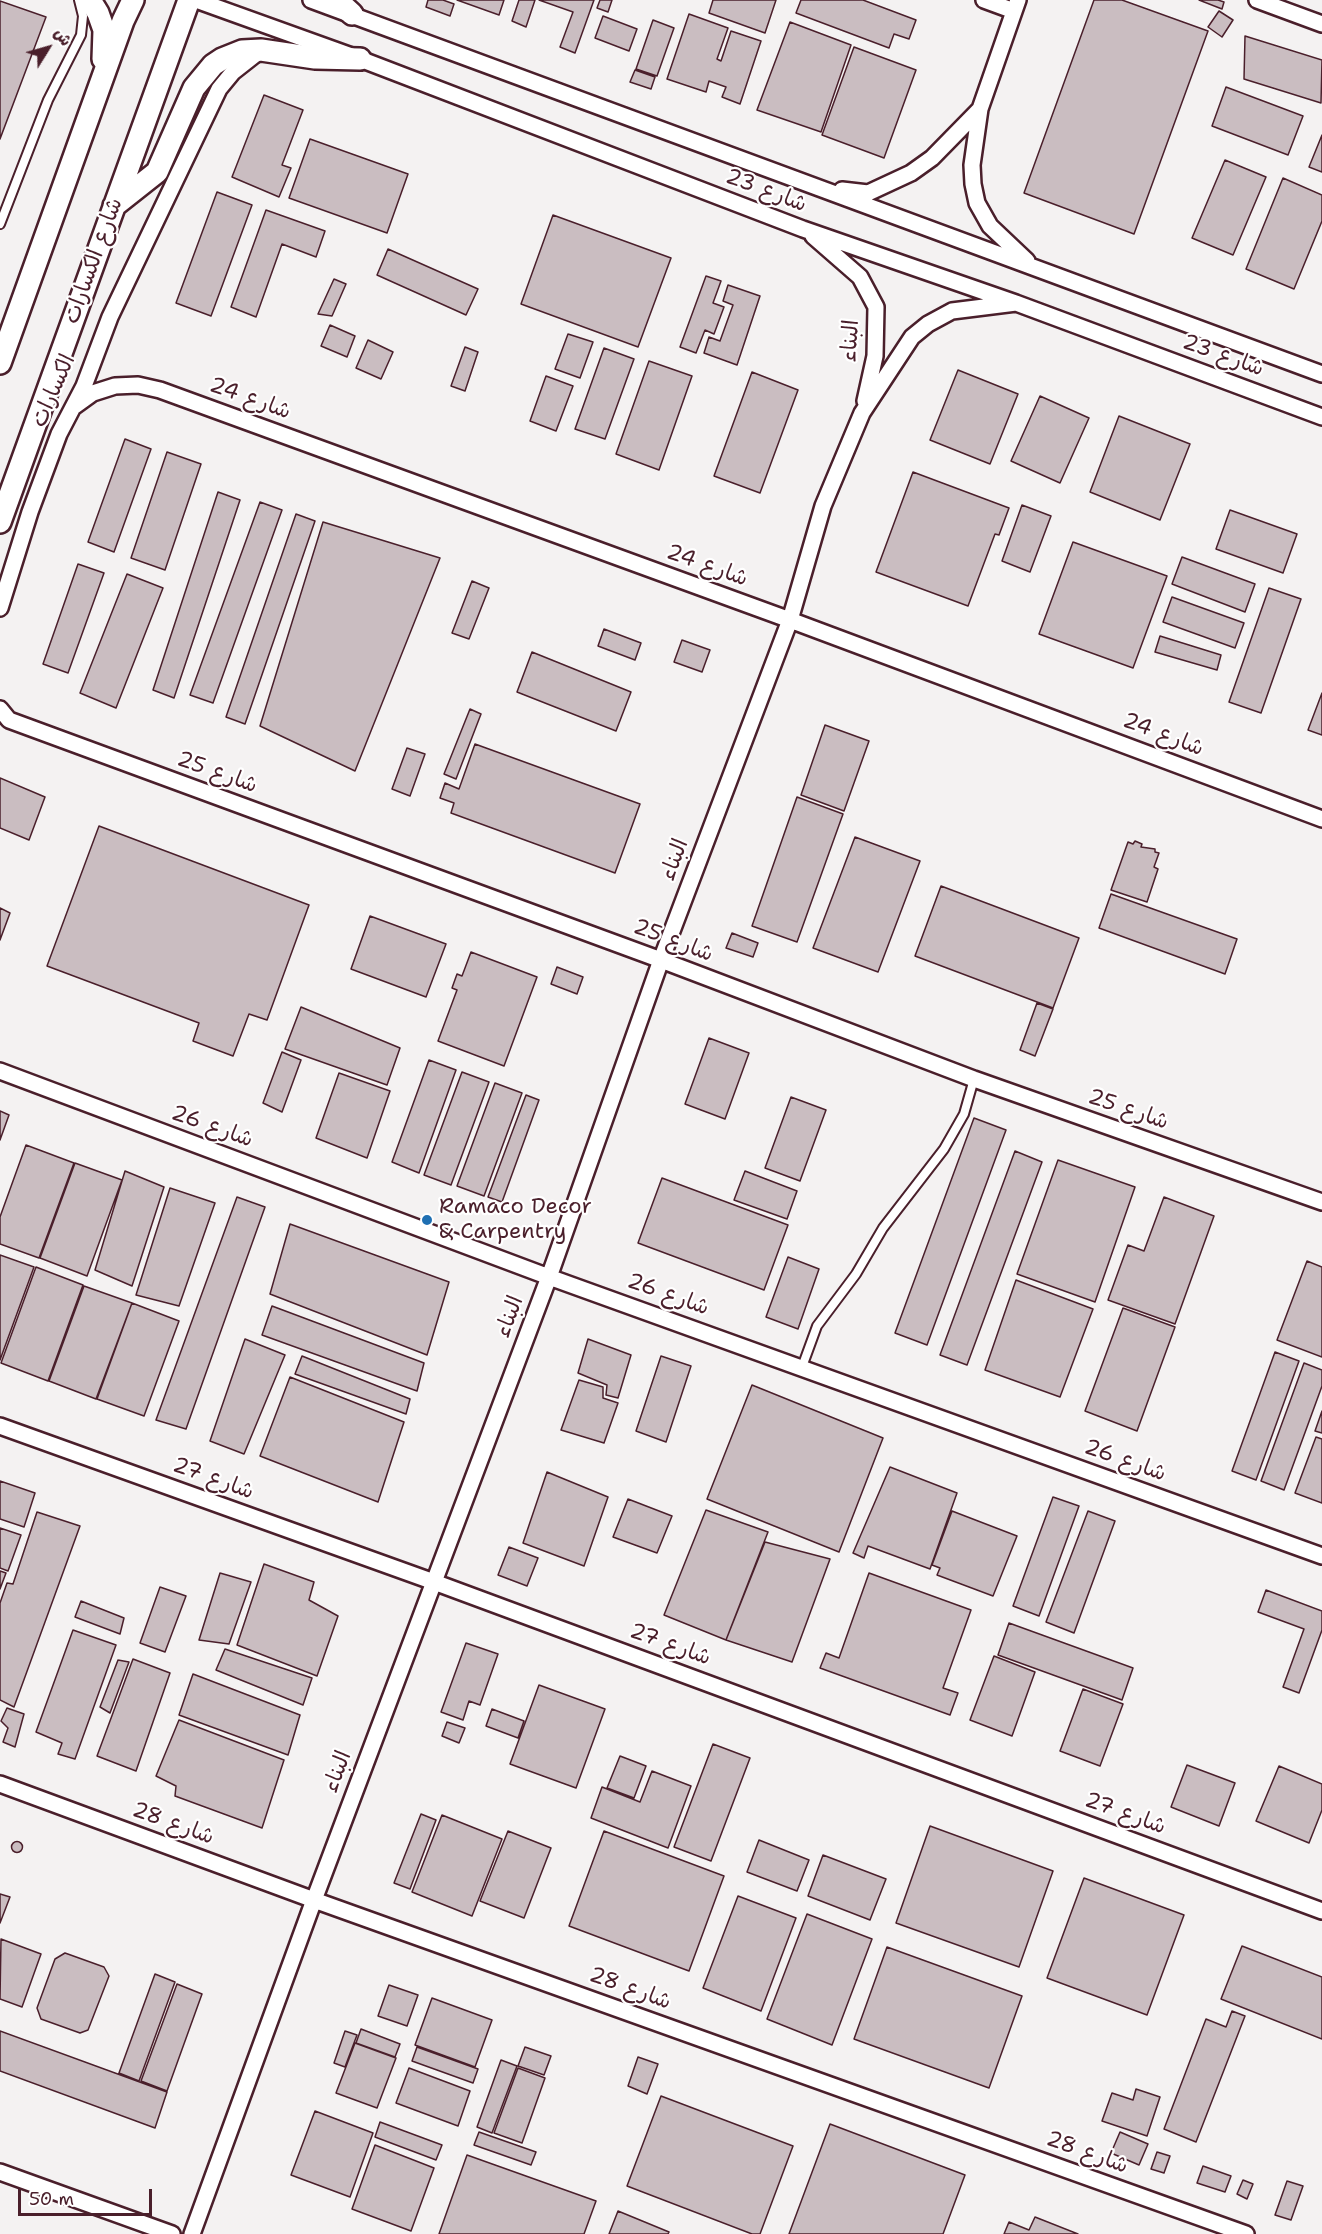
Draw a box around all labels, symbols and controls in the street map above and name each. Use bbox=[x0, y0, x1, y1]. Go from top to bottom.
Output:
north arrow bbox=[18, 18, 78, 78]
text: ش bbox=[49, 24, 76, 50]
street label: شارع 23 bbox=[722, 163, 810, 219]
street label: شارع الكسارات bbox=[59, 195, 129, 327]
street label: البناء bbox=[836, 319, 866, 363]
street label: شارع 23 bbox=[1179, 329, 1267, 383]
street label: الكسارات bbox=[26, 351, 82, 431]
street label: شارع 24 bbox=[206, 372, 294, 426]
street label: شارع 24 bbox=[663, 539, 751, 593]
street label: شارع 24 bbox=[1119, 708, 1207, 762]
street label: شارع 25 bbox=[173, 746, 261, 800]
street label: البناء bbox=[655, 835, 695, 885]
street label: شارع 25 bbox=[629, 914, 717, 968]
street label: شارع 25 bbox=[1084, 1084, 1172, 1136]
street label: شارع 26 bbox=[168, 1100, 256, 1154]
place label: Ramaco Decor & Carpentry bbox=[439, 1194, 592, 1246]
marker: Ramaco Decor & Carpentry bbox=[420, 1213, 434, 1227]
street label: شارع 26 bbox=[624, 1268, 712, 1322]
street label: البناء bbox=[490, 1292, 530, 1342]
street label: شارع 26 bbox=[1081, 1434, 1169, 1488]
street label: شارع 27 bbox=[169, 1452, 257, 1506]
street label: شارع 27 bbox=[626, 1618, 714, 1672]
street label: البناء bbox=[318, 1747, 358, 1797]
street label: شارع 27 bbox=[1081, 1787, 1169, 1841]
street label: شارع 28 bbox=[128, 1797, 218, 1851]
street label: شارع 28 bbox=[585, 1962, 675, 2016]
street label: شارع 28 bbox=[1042, 2126, 1132, 2180]
scale bar bbox=[21, 2177, 154, 2215]
text: 50 m bbox=[29, 2187, 74, 2211]

